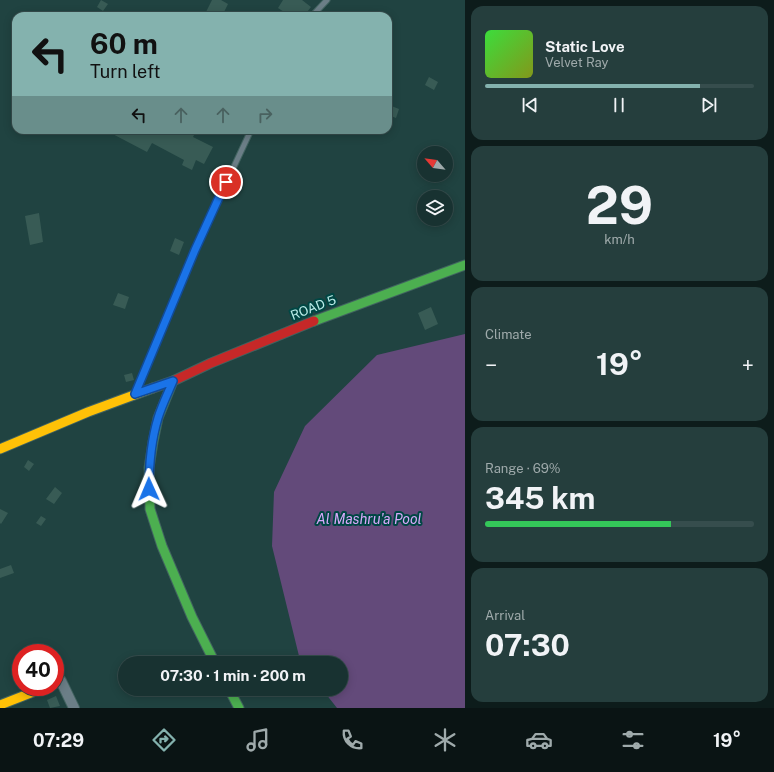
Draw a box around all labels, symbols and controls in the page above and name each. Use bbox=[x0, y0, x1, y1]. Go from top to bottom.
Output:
text: 60 m bbox=[90, 27, 158, 60]
icon: left bbox=[24, 28, 76, 80]
text: Static Love bbox=[545, 38, 625, 55]
text: Velvet Ray bbox=[545, 55, 609, 70]
text: Turn left bbox=[90, 61, 160, 82]
icon: previous bbox=[519, 94, 541, 116]
icon: pause bbox=[608, 94, 630, 116]
icon: next bbox=[698, 94, 720, 116]
icon: left bbox=[128, 104, 150, 126]
icon: ahead bbox=[170, 104, 192, 126]
icon: ahead bbox=[212, 104, 234, 126]
icon: right bbox=[254, 104, 276, 126]
north arrow bbox=[417, 146, 453, 182]
map controls bbox=[417, 146, 453, 226]
pin bbox=[209, 165, 243, 199]
icon: arrive bbox=[215, 171, 237, 193]
text: 29 bbox=[586, 175, 653, 236]
button: layers bbox=[417, 190, 453, 226]
text: km/h bbox=[604, 232, 635, 247]
street label: ROAD 5 bbox=[288, 292, 338, 323]
text: Climate bbox=[485, 327, 532, 342]
text: 19° bbox=[596, 346, 643, 382]
text: − bbox=[485, 352, 497, 378]
text: + bbox=[742, 352, 754, 378]
text: Range · 69% bbox=[485, 461, 561, 476]
position arrow bbox=[128, 468, 170, 510]
text: 345 km bbox=[485, 480, 595, 516]
water label: Al Mashru'a Pool bbox=[316, 511, 422, 527]
text: Arrival bbox=[485, 608, 525, 623]
text: 07:30 bbox=[485, 627, 570, 663]
speed limit sign: 40 bbox=[12, 644, 64, 696]
text: 07:30 · 1 min · 200 m bbox=[160, 667, 306, 684]
icon: directions bbox=[150, 726, 178, 754]
icon: music bbox=[244, 726, 272, 754]
icon: phone bbox=[338, 726, 366, 754]
icon: climate bbox=[431, 726, 459, 754]
icon: car bbox=[525, 726, 553, 754]
icon: filters bbox=[619, 726, 647, 754]
text: 07:29 bbox=[33, 730, 84, 751]
text: 19° bbox=[713, 730, 741, 751]

